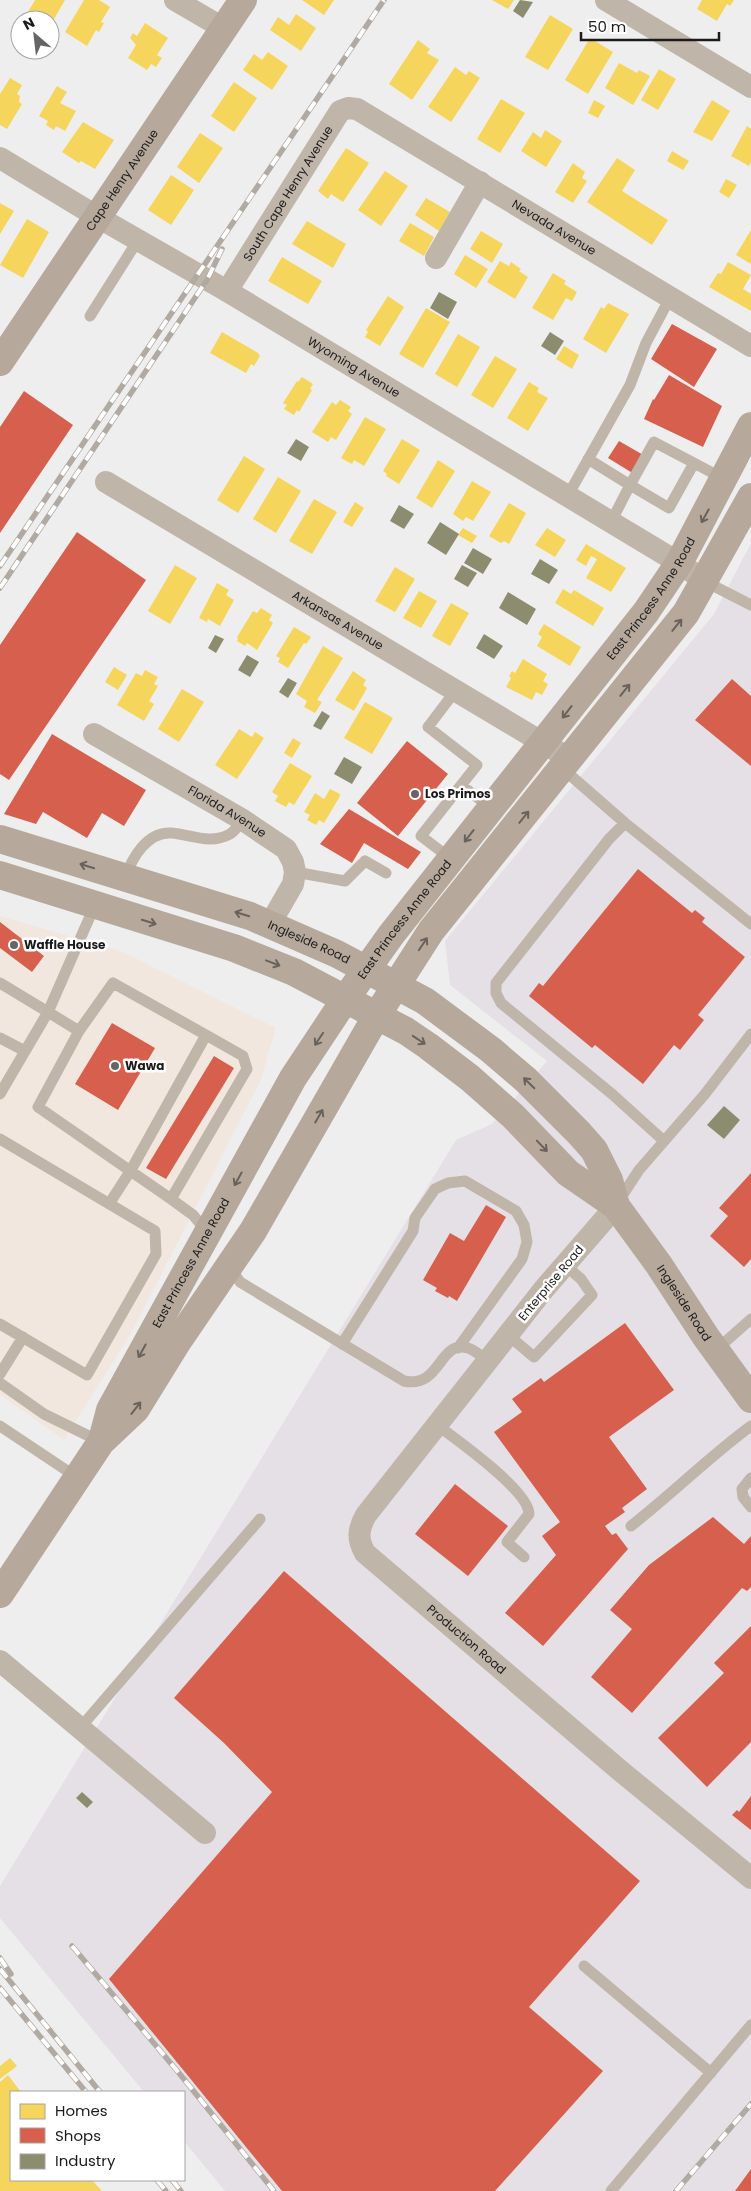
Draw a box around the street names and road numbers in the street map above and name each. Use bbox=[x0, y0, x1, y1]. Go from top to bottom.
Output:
street label: South Cape Henry Avenue bbox=[239, 122, 337, 264]
street label: Cape Henry Avenue bbox=[81, 126, 162, 234]
street label: Nevada Avenue bbox=[509, 195, 599, 259]
street label: Wyoming Avenue bbox=[304, 332, 404, 401]
street label: East Princess Anne Road bbox=[602, 534, 699, 663]
street label: Arkansas Avenue bbox=[289, 586, 387, 654]
street label: Florida Avenue bbox=[185, 781, 270, 841]
street label: East Princess Anne Road bbox=[353, 856, 455, 982]
street label: Ingleside Road bbox=[265, 916, 353, 968]
street label: East Princess Anne Road bbox=[148, 1195, 233, 1331]
street label: Enterprise Road bbox=[514, 1241, 587, 1324]
street label: Ingleside Road bbox=[653, 1261, 716, 1344]
street label: Production Road bbox=[423, 1600, 510, 1678]

